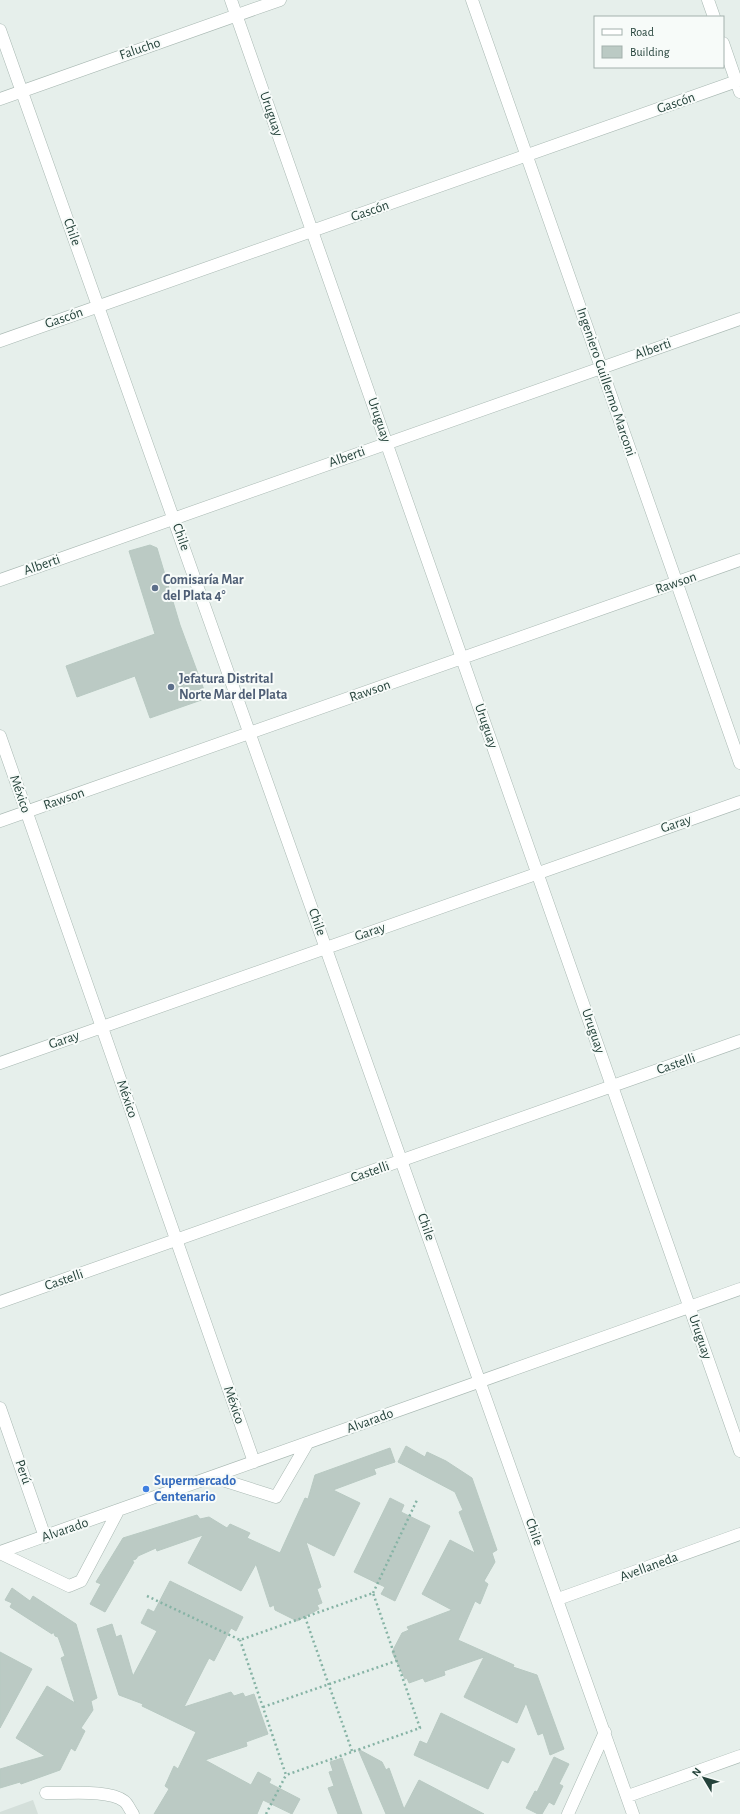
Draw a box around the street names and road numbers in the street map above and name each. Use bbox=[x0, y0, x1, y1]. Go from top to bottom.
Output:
street label: Falucho bbox=[118, 35, 162, 63]
street label: Uruguay bbox=[257, 90, 285, 138]
street label: Gascón bbox=[655, 90, 697, 116]
street label: Gascón bbox=[349, 198, 391, 224]
street label: Chile bbox=[61, 217, 83, 247]
street label: Gascón bbox=[43, 305, 85, 331]
street label: Ingeniero Guillermo Marconi bbox=[574, 306, 638, 458]
street label: Alberti bbox=[633, 336, 673, 362]
street label: Uruguay bbox=[365, 396, 393, 444]
street label: Alberti bbox=[327, 444, 367, 470]
street label: Chile bbox=[170, 522, 192, 552]
street label: Alberti bbox=[22, 552, 62, 578]
street label: Rawson bbox=[654, 569, 698, 597]
street label: Rawson bbox=[348, 677, 392, 705]
street label: Uruguay bbox=[472, 702, 500, 750]
street label: México bbox=[7, 773, 33, 815]
street label: Rawson bbox=[42, 785, 86, 813]
street label: Garay bbox=[659, 812, 693, 836]
street label: Chile bbox=[306, 907, 328, 937]
street label: Garay bbox=[353, 920, 387, 944]
street label: Uruguay bbox=[579, 1007, 607, 1055]
street label: Garay bbox=[47, 1028, 81, 1052]
street label: Castelli bbox=[655, 1051, 697, 1077]
street label: México bbox=[114, 1078, 140, 1120]
street label: Castelli bbox=[349, 1159, 391, 1185]
street label: Chile bbox=[415, 1212, 437, 1242]
street label: Castelli bbox=[43, 1267, 85, 1293]
street label: Uruguay bbox=[686, 1313, 714, 1361]
street label: México bbox=[221, 1384, 247, 1426]
street label: Alvarado bbox=[345, 1406, 395, 1436]
street label: Perú bbox=[12, 1458, 34, 1486]
street label: Alvarado bbox=[40, 1515, 90, 1545]
street label: Chile bbox=[523, 1517, 545, 1547]
street label: Avellaneda bbox=[618, 1550, 680, 1584]

